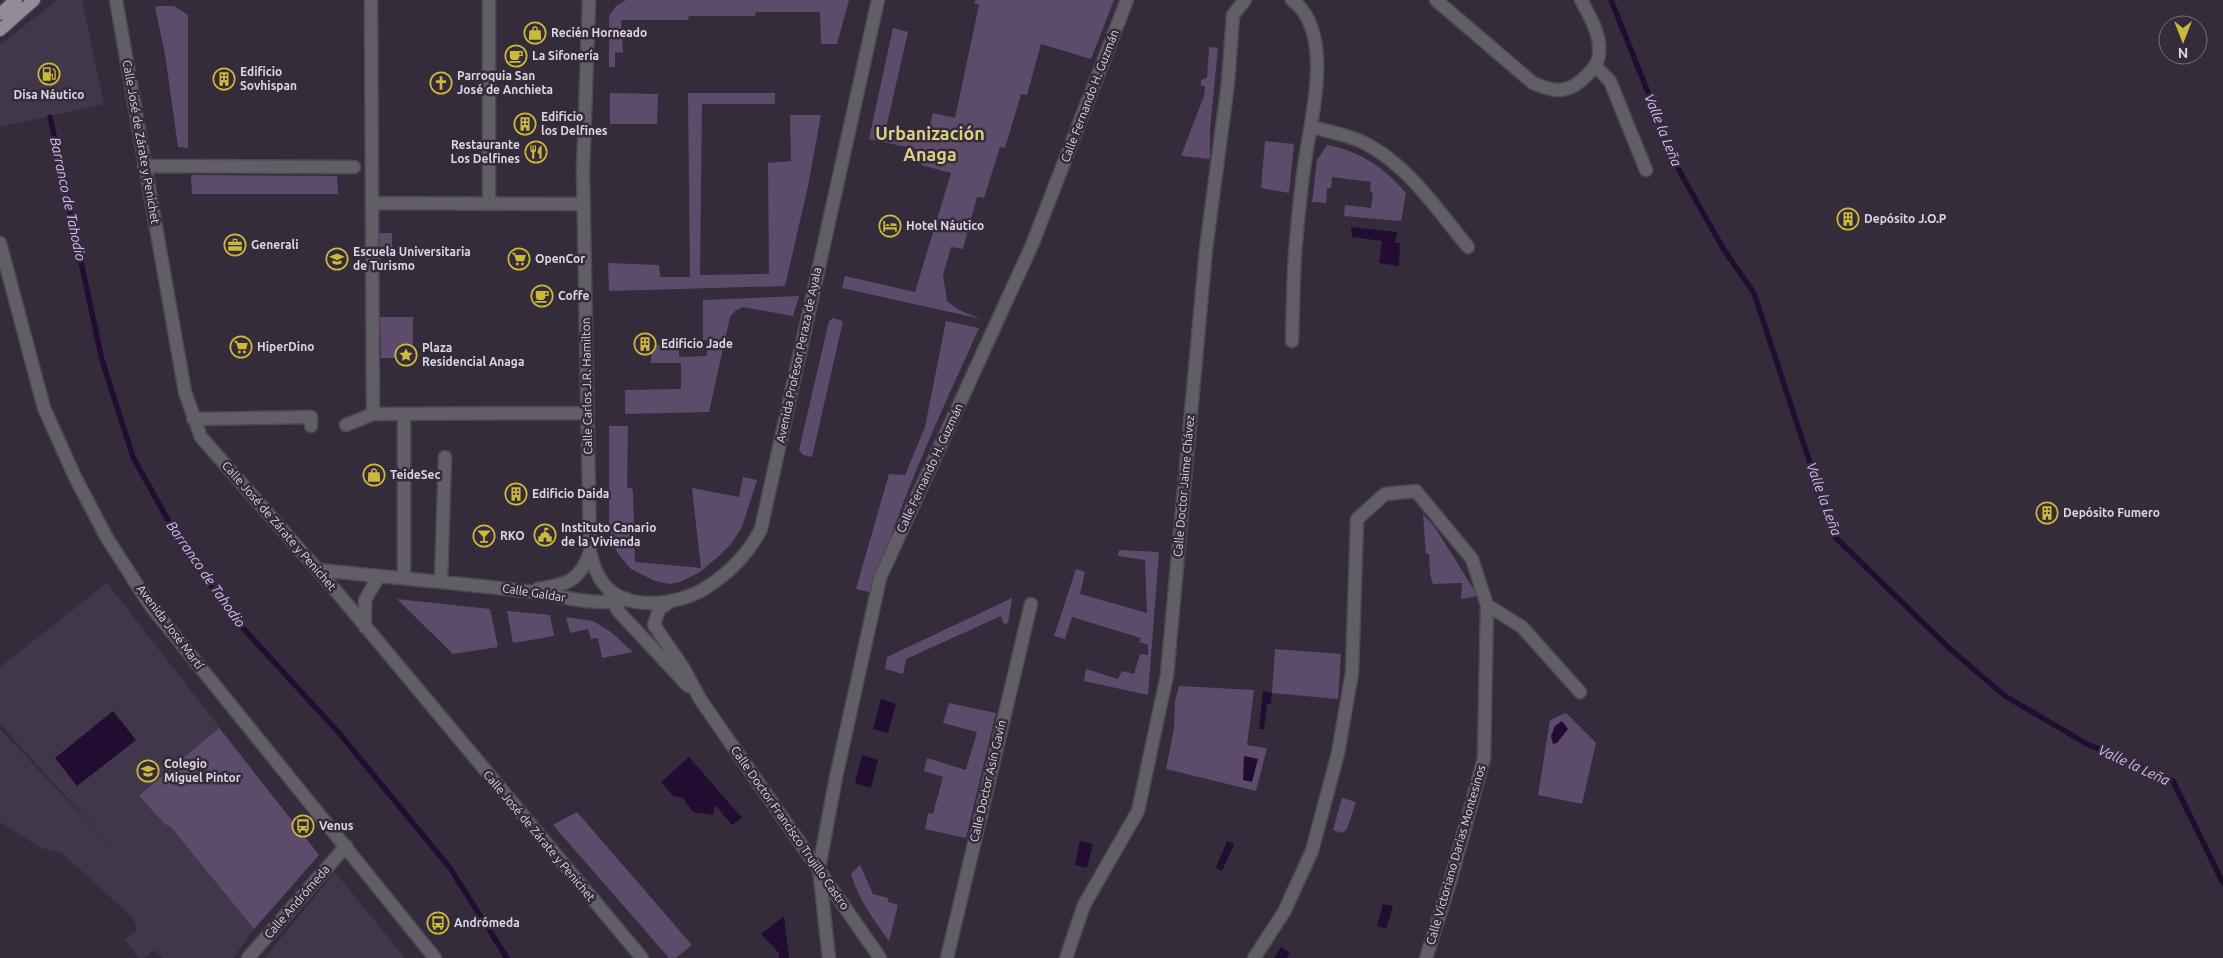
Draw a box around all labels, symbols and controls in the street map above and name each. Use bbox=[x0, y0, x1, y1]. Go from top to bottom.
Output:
north arrow bbox=[2158, 15, 2208, 65]
shop icon: Recién Horneado bbox=[523, 21, 547, 45]
place label: Recién Horneado bbox=[551, 26, 647, 39]
street label: Calle Fernando H. Guzmán bbox=[1058, 28, 1121, 164]
cafe icon: La Sifonería bbox=[504, 44, 528, 68]
text: N bbox=[2178, 45, 2188, 61]
place label: La Sifonería bbox=[532, 49, 599, 62]
street label: Calle José de Zárate y Penichet bbox=[121, 59, 162, 225]
fuel station icon: Disa Náutico bbox=[37, 62, 61, 86]
place label: Edificio Sovhispan bbox=[240, 65, 297, 92]
building icon: Edificio Sovhispan bbox=[212, 67, 236, 91]
place label: Parroquia San José de Anchieta bbox=[457, 69, 553, 96]
church icon: Parroquia San José de Anchieta bbox=[429, 71, 453, 95]
place label: Disa Náutico bbox=[14, 88, 85, 101]
water label: Valle la Leña bbox=[1641, 91, 1685, 169]
place label: Edificio los Delfines bbox=[541, 110, 608, 137]
building icon: Edificio los Delfines bbox=[513, 112, 537, 136]
district label: Urbanización Anaga bbox=[875, 123, 985, 164]
water label: Barranco de Tahodio bbox=[47, 136, 89, 263]
place label: Restaurante Los Delfines bbox=[451, 138, 520, 165]
restaurant icon: Restaurante Los Delfines bbox=[524, 140, 548, 164]
building icon: Depósito J.O.P bbox=[1836, 207, 1860, 231]
place label: Depósito J.O.P bbox=[1864, 212, 1947, 225]
hotel icon: Hotel Náutico bbox=[878, 214, 902, 238]
place label: Hotel Náutico bbox=[906, 219, 984, 232]
office icon: Generali bbox=[223, 233, 247, 257]
place label: Generali bbox=[251, 238, 298, 251]
place label: Escuela Universitaria de Turismo bbox=[353, 245, 471, 272]
school or university icon: Escuela Universitaria de Turismo bbox=[325, 247, 349, 271]
supermarket icon: OpenCor bbox=[507, 247, 531, 271]
place label: OpenCor bbox=[535, 252, 585, 265]
street label: Avenida Profesor Peraza de Ayala bbox=[774, 266, 824, 444]
cafe icon: Coffe bbox=[530, 284, 554, 308]
place label: Coffe bbox=[558, 289, 590, 302]
street label: Calle Carlos J.R. Hamilton bbox=[579, 317, 594, 455]
building icon: Edificio Jade bbox=[633, 332, 657, 356]
supermarket icon: HiperDino bbox=[229, 335, 253, 359]
place label: Edificio Jade bbox=[661, 337, 733, 350]
place label: HiperDino bbox=[257, 340, 314, 353]
place label: Plaza Residencial Anaga bbox=[422, 341, 524, 368]
place icon: Plaza Residencial Anaga bbox=[394, 343, 418, 367]
street label: Calle Fernando H. Guzmán bbox=[894, 401, 965, 534]
street label: Calle Doctor Jaime Chávez bbox=[1171, 414, 1196, 557]
street label: Calle José de Zárate y Penichet bbox=[220, 459, 339, 593]
water label: Valle la Leña bbox=[1803, 460, 1845, 538]
shop icon: TeideSec bbox=[362, 463, 386, 487]
place label: TeideSec bbox=[390, 468, 440, 481]
building icon: Edificio Daida bbox=[504, 482, 528, 506]
place label: Edificio Daida bbox=[532, 487, 609, 500]
building icon: Depósito Fumero bbox=[2035, 501, 2059, 525]
place label: Depósito Fumero bbox=[2063, 506, 2160, 519]
water label: Barranco de Tahodio bbox=[163, 518, 249, 631]
place label: Instituto Canario de la Vivienda bbox=[561, 521, 656, 548]
public building icon: Instituto Canario de la Vivienda bbox=[533, 523, 557, 547]
bar icon: RKO bbox=[472, 524, 496, 548]
place label: RKO bbox=[500, 529, 525, 542]
street label: Calle Galdar bbox=[501, 581, 567, 604]
street label: Avenida José Martí bbox=[134, 582, 207, 672]
street label: Calle Doctor Asín Gavín bbox=[967, 719, 1008, 843]
water label: Valle la Leña bbox=[2096, 741, 2173, 789]
street label: Calle Doctor Francisco Trujillo Castro bbox=[729, 743, 852, 912]
place label: Colegio Miguel Pintor bbox=[164, 757, 241, 784]
school or university icon: Colegio Miguel Pintor bbox=[136, 759, 160, 783]
street label: Calle Victoriano Darias Montesinos bbox=[1424, 763, 1488, 946]
street label: Calle José de Zárate y Penichet bbox=[481, 768, 598, 904]
bus stop icon: Venus bbox=[291, 814, 315, 838]
place label: Venus bbox=[319, 819, 354, 832]
street label: Calle Andrómeda bbox=[261, 862, 332, 941]
bus stop icon: Andrómeda bbox=[426, 911, 450, 935]
place label: Andrómeda bbox=[454, 916, 520, 929]

